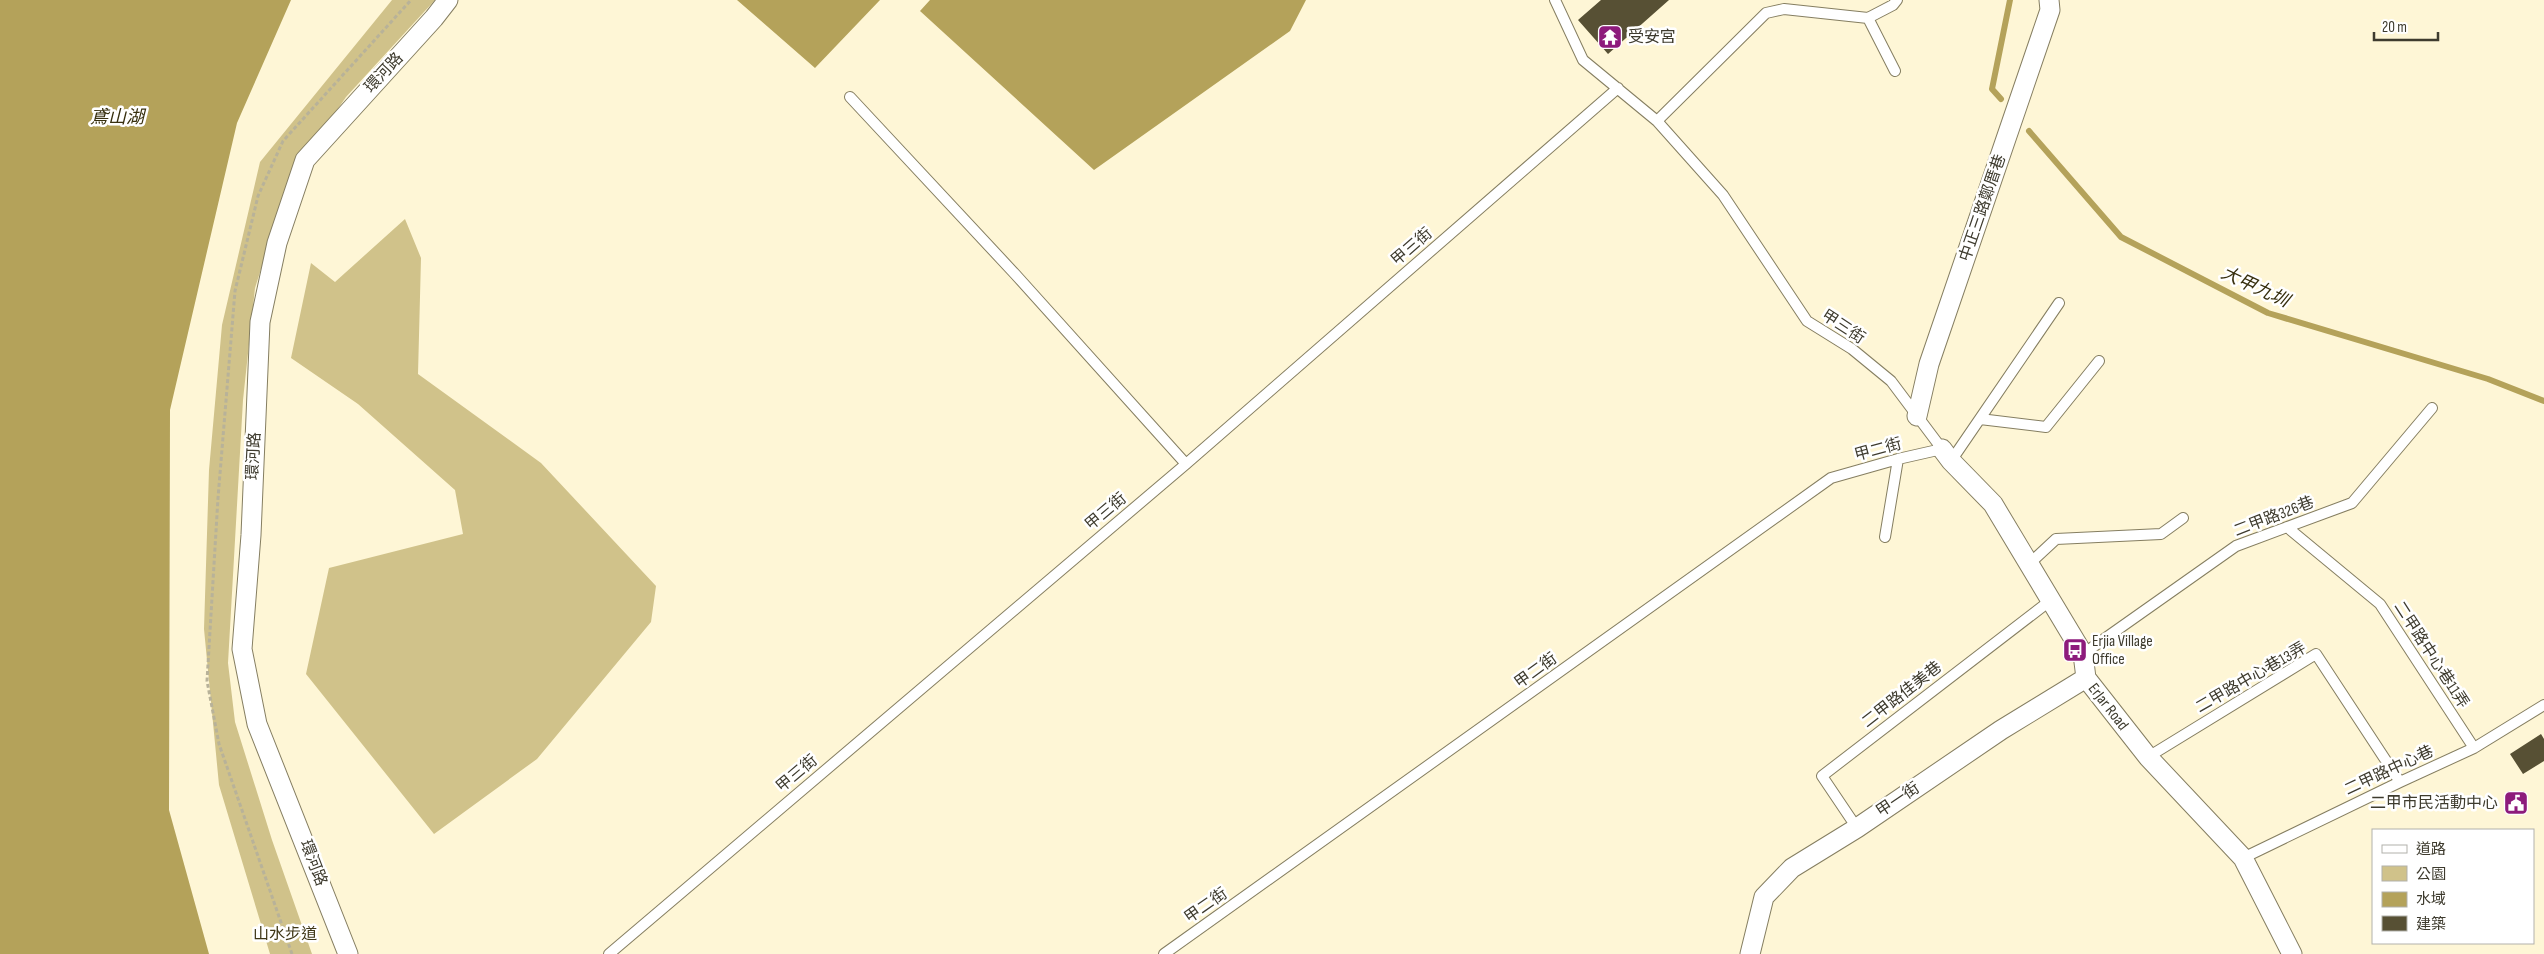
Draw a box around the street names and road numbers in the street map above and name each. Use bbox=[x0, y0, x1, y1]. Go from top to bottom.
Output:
street label: 環河路 bbox=[361, 49, 407, 97]
street label: 中正三路鄭厝巷 bbox=[1956, 152, 2010, 264]
street label: 甲三街 bbox=[1388, 224, 1436, 270]
street label: 甲三街 bbox=[1818, 306, 1868, 348]
street label: 環河路 bbox=[243, 432, 265, 480]
street label: 甲二街 bbox=[1852, 435, 1904, 465]
street label: 甲三街 bbox=[1082, 489, 1130, 535]
street label: 二甲路326巷 bbox=[2231, 493, 2317, 541]
street label: 二甲路中心巷11弄 bbox=[2389, 598, 2473, 712]
street label: 二甲路中心巷13弄 bbox=[2192, 639, 2310, 717]
street label: 甲二街 bbox=[1511, 649, 1561, 693]
street label: 二甲路佳美巷 bbox=[1858, 658, 1946, 732]
street label: ErJar Road bbox=[2084, 680, 2132, 734]
street label: 二甲路中心巷 bbox=[2341, 742, 2437, 800]
street label: 甲三街 bbox=[773, 751, 821, 797]
street label: 甲一街 bbox=[1873, 779, 1923, 821]
street label: 環河路 bbox=[296, 837, 330, 889]
street label: 甲二街 bbox=[1181, 884, 1231, 928]

